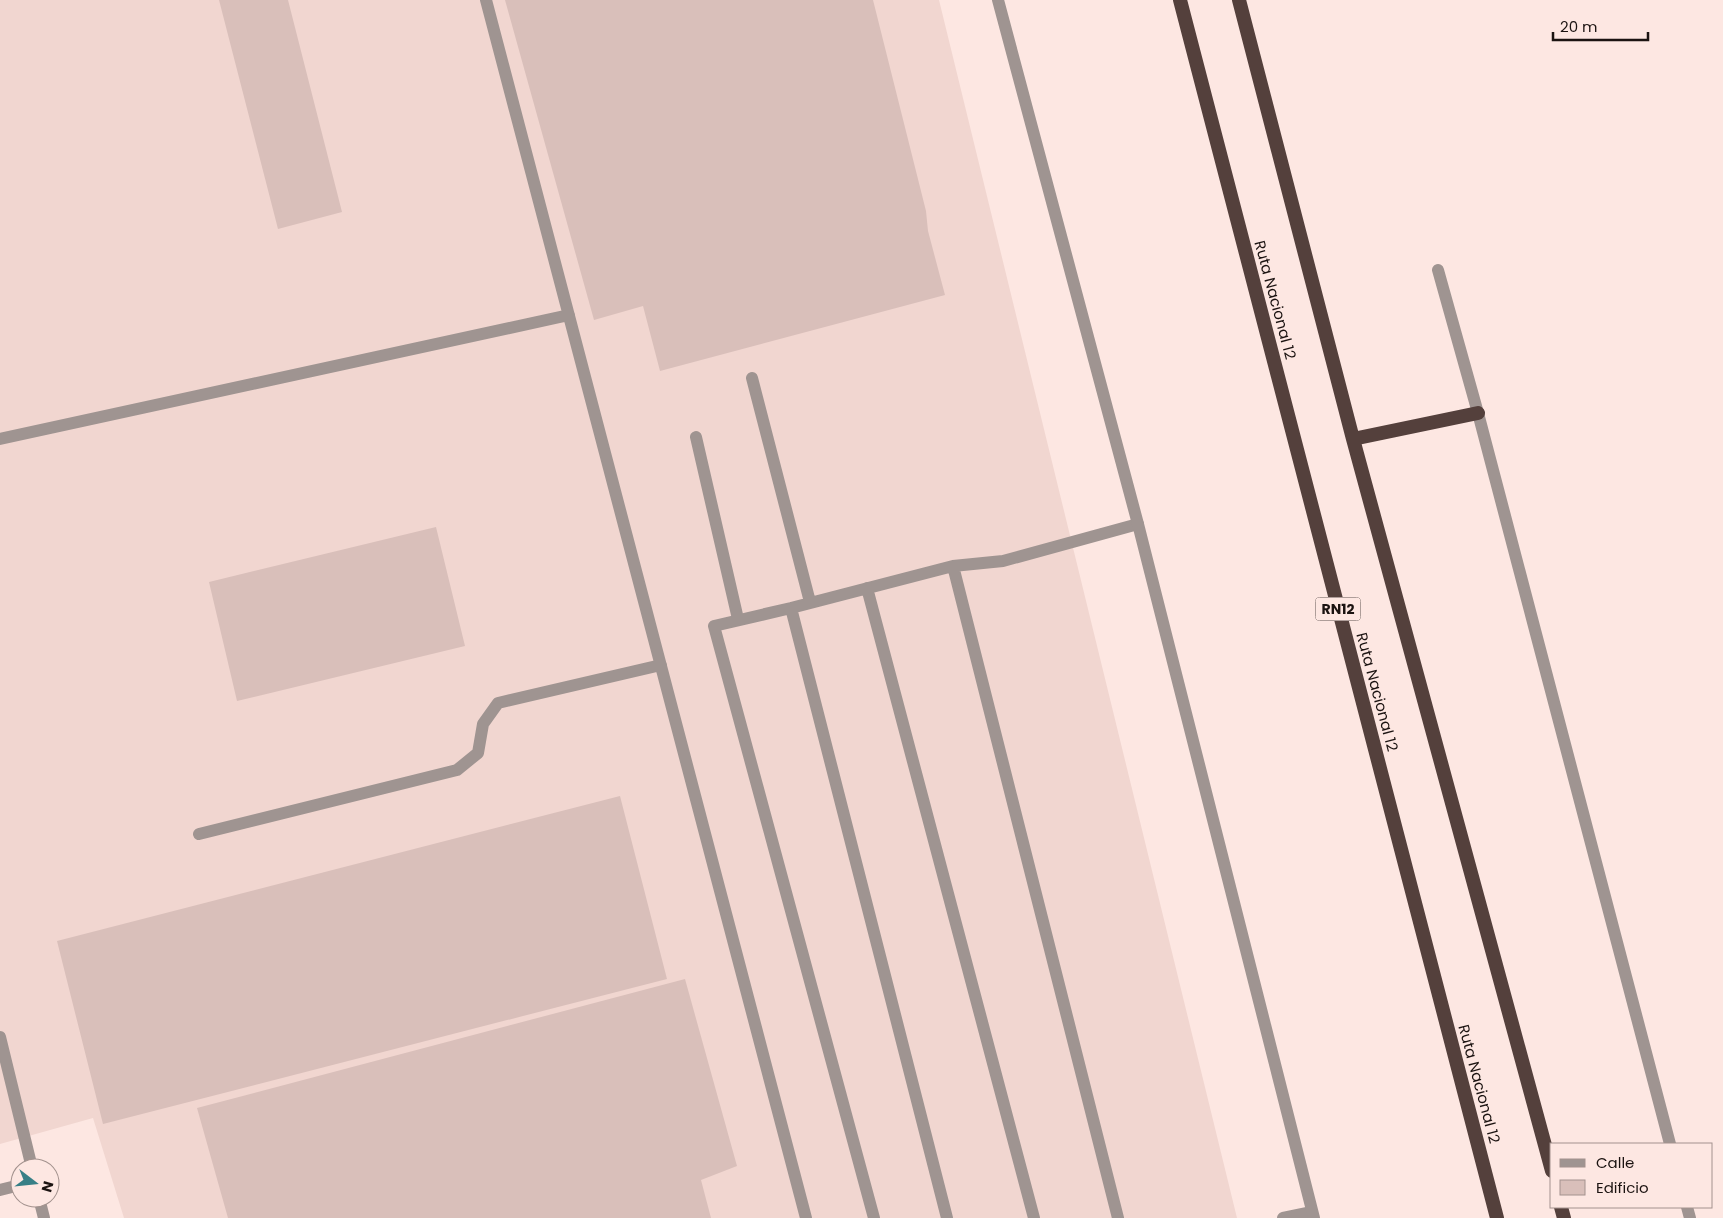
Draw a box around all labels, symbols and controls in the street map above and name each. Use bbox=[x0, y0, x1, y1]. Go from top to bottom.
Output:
scale bar bbox=[1553, 10, 1648, 42]
text: 20 m bbox=[1560, 16, 1598, 37]
street label: Ruta Nacional 12 bbox=[1250, 238, 1301, 362]
road number: RN12 bbox=[1316, 598, 1360, 620]
street label: Ruta Nacional 12 bbox=[1352, 630, 1403, 754]
street label: Ruta Nacional 12 bbox=[1454, 1022, 1505, 1146]
legend bbox=[1550, 1143, 1713, 1208]
text: Calle bbox=[1596, 1152, 1634, 1173]
north arrow bbox=[10, 1158, 60, 1208]
text: Edificio bbox=[1596, 1177, 1649, 1198]
text: N bbox=[36, 1179, 59, 1194]

